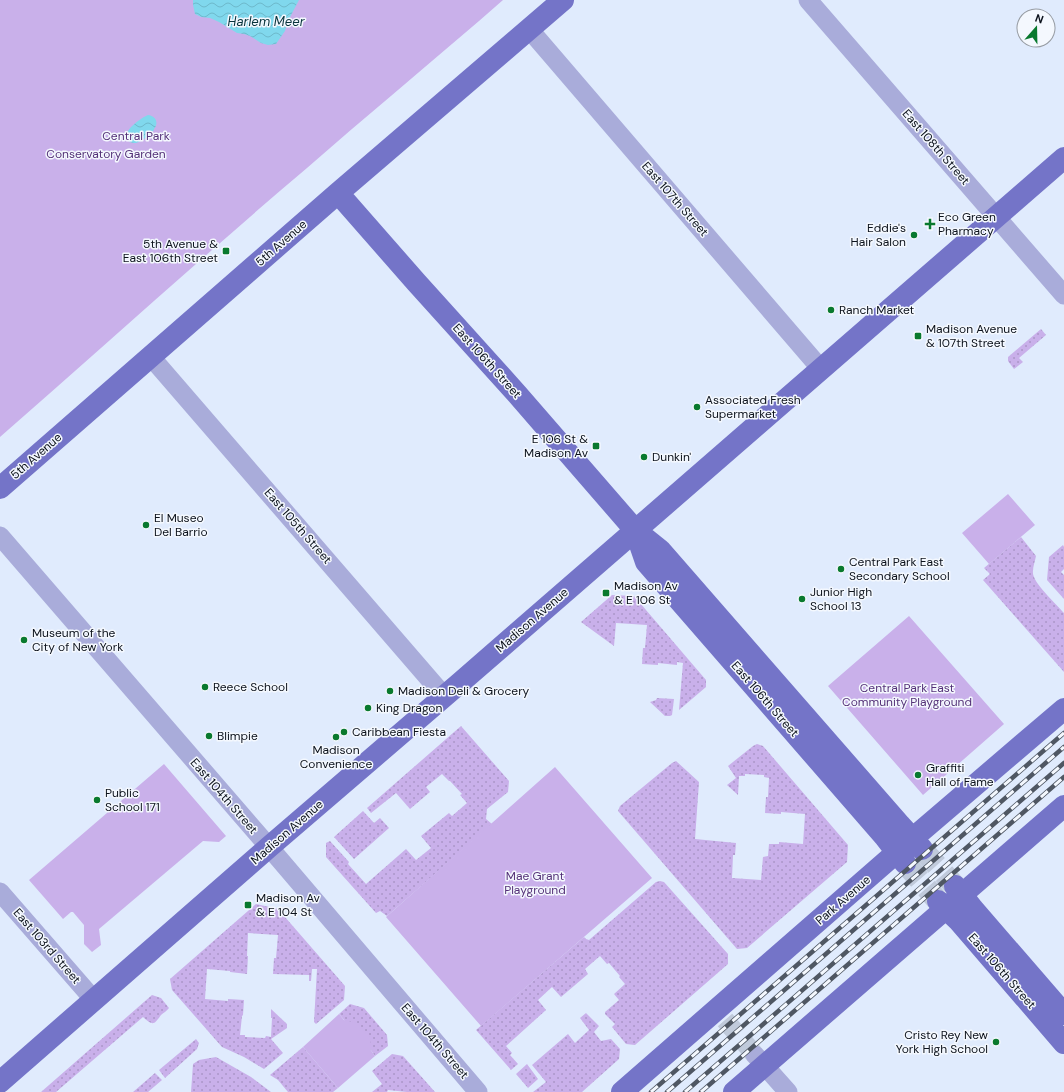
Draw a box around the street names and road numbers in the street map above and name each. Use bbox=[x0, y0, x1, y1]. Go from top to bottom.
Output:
street label: East 108th Street bbox=[899, 106, 973, 188]
street label: East 107th Street bbox=[638, 158, 712, 240]
street label: 5th Avenue bbox=[252, 216, 310, 270]
street label: East 106th Street bbox=[449, 320, 525, 402]
street label: 5th Avenue bbox=[7, 429, 65, 483]
street label: East 105th Street bbox=[261, 485, 335, 567]
street label: Madison Avenue bbox=[492, 584, 572, 656]
street label: East 106th Street bbox=[728, 658, 802, 740]
street label: East 104th Street bbox=[187, 755, 261, 837]
street label: Madison Avenue bbox=[247, 796, 327, 868]
street label: Park Avenue bbox=[812, 872, 874, 928]
street label: East 103rd Street bbox=[10, 905, 84, 987]
street label: East 106th Street bbox=[965, 930, 1039, 1012]
street label: East 104th Street bbox=[398, 1000, 472, 1082]

